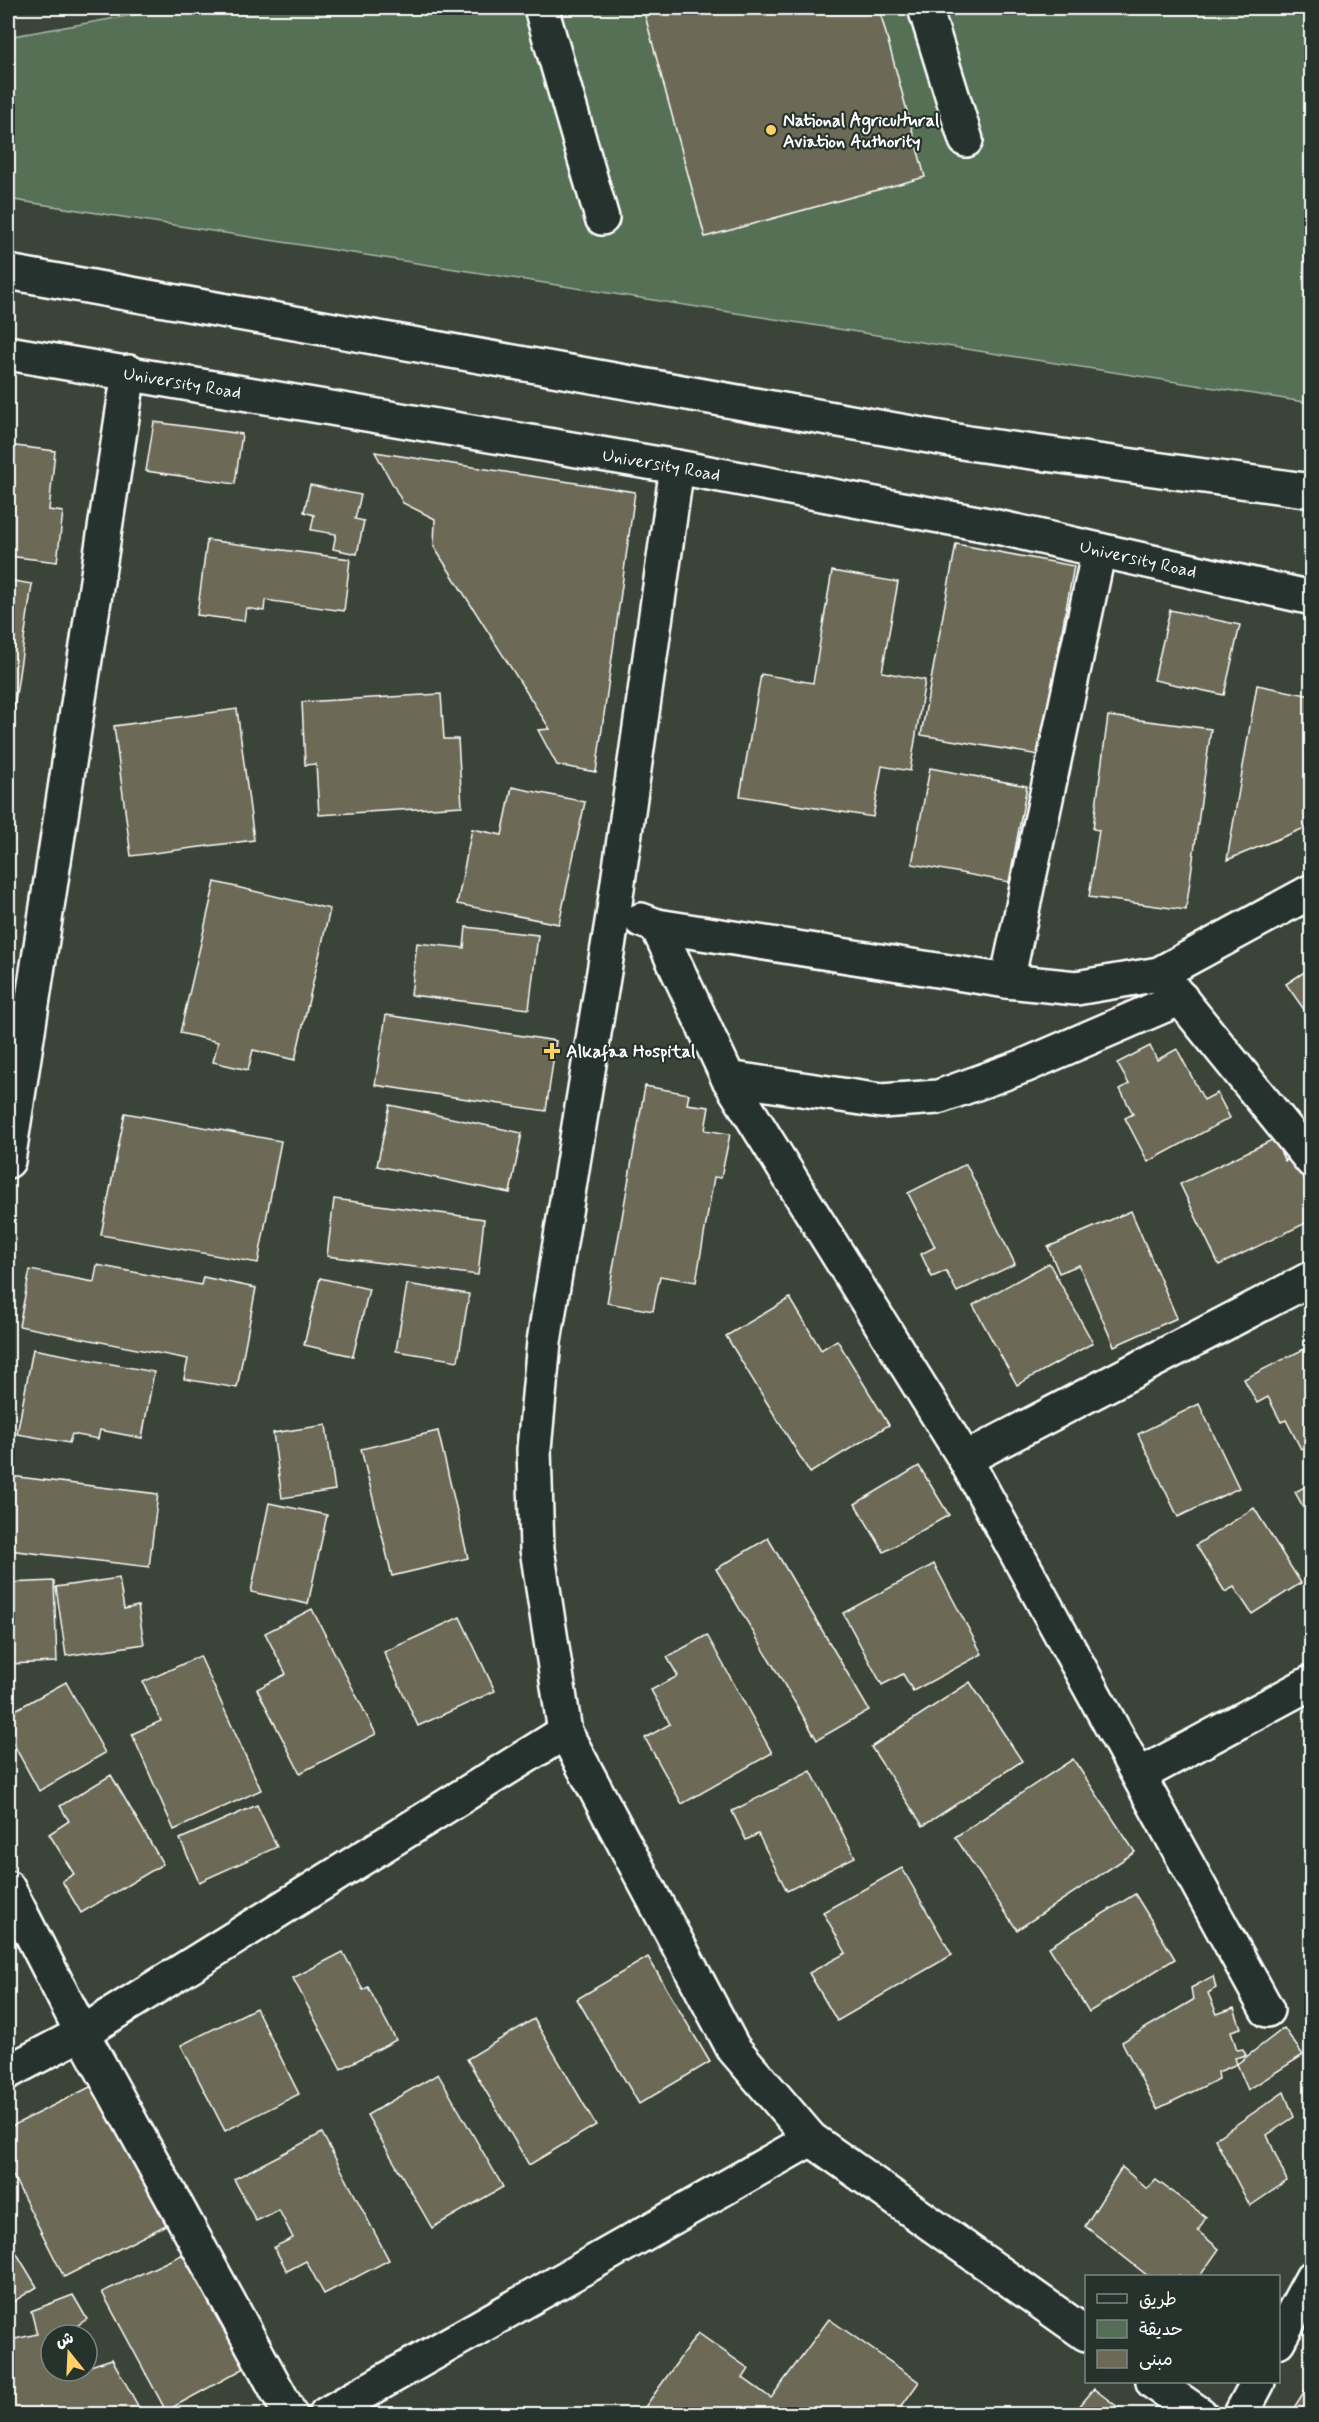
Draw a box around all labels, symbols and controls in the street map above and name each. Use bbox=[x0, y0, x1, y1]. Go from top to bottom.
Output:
place label: National Agricultural Aviation Authority bbox=[783, 109, 940, 154]
marker: National Agricultural Aviation Authority bbox=[764, 123, 778, 137]
street label: University Road bbox=[122, 362, 243, 406]
street label: University Road bbox=[601, 444, 722, 488]
street label: University Road bbox=[1077, 535, 1199, 585]
place label: Alkafaa Hospital bbox=[566, 1040, 696, 1064]
marker: Alkafaa Hospital bbox=[543, 1042, 561, 1060]
legend bbox=[1085, 2275, 1280, 2383]
text: طريق bbox=[1139, 2288, 1177, 2312]
text: حديقة bbox=[1139, 2318, 1183, 2342]
north arrow bbox=[39, 2323, 99, 2383]
text: ش bbox=[53, 2327, 76, 2353]
text: مبنى bbox=[1139, 2348, 1173, 2372]

